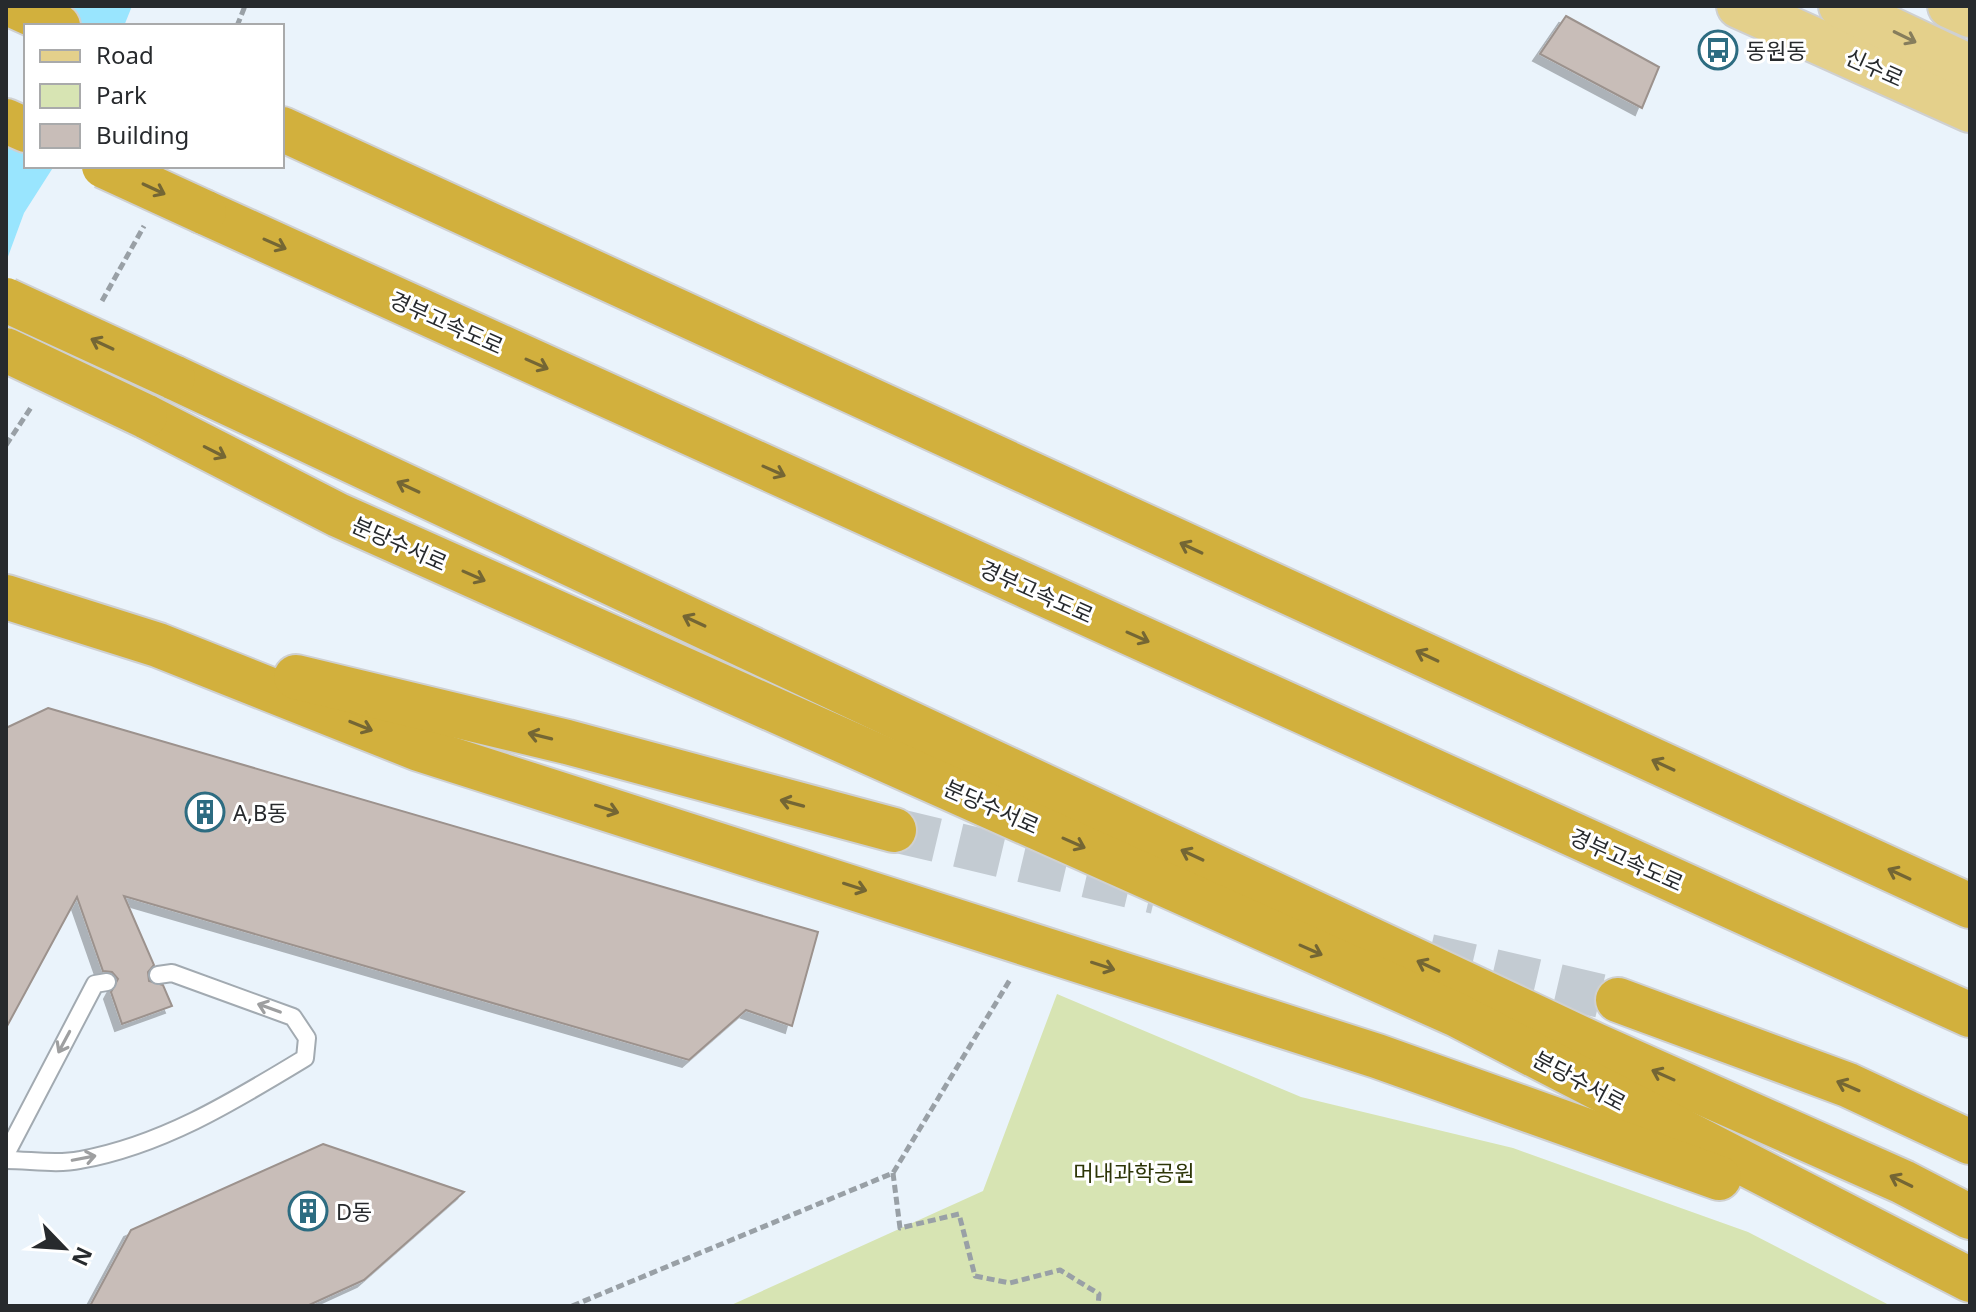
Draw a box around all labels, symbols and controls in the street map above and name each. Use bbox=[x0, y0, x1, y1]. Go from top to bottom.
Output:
legend bbox=[24, 24, 284, 168]
bus stop icon: 동원동 bbox=[1697, 29, 1739, 71]
one-way arrow bbox=[1893, 30, 1917, 45]
place label: 동원동 bbox=[1746, 35, 1807, 65]
text: Road bbox=[96, 38, 154, 71]
street label: 신수로 bbox=[1841, 41, 1909, 93]
text: Park bbox=[96, 78, 147, 111]
text: Building bbox=[96, 118, 189, 151]
one-way arrow bbox=[142, 182, 166, 197]
one-way arrow bbox=[263, 237, 287, 252]
street label: 경부고속도로 bbox=[385, 284, 509, 360]
one-way arrow bbox=[90, 336, 114, 351]
one-way arrow bbox=[525, 357, 549, 372]
one-way arrow bbox=[202, 444, 226, 460]
one-way arrow bbox=[762, 464, 786, 479]
one-way arrow bbox=[396, 479, 420, 494]
street label: 분당수서로 bbox=[348, 509, 452, 577]
one-way arrow bbox=[1179, 539, 1203, 554]
street label: 경부고속도로 bbox=[975, 553, 1099, 629]
one-way arrow bbox=[462, 569, 486, 584]
one-way arrow bbox=[682, 613, 706, 628]
one-way arrow bbox=[1126, 630, 1150, 645]
one-way arrow bbox=[1415, 648, 1439, 663]
one-way arrow bbox=[348, 720, 373, 734]
one-way arrow bbox=[528, 727, 554, 742]
one-way arrow bbox=[1651, 757, 1675, 772]
street label: 분당수서로 bbox=[940, 772, 1044, 840]
building icon: A,B동 bbox=[184, 791, 226, 833]
one-way arrow bbox=[779, 794, 805, 809]
place label: A,B동 bbox=[233, 797, 288, 827]
one-way arrow bbox=[594, 802, 619, 817]
street label: 경부고속도로 bbox=[1565, 821, 1689, 897]
one-way arrow bbox=[1061, 837, 1086, 852]
one-way arrow bbox=[1181, 847, 1205, 862]
one-way arrow bbox=[1887, 865, 1912, 880]
one-way arrow bbox=[841, 880, 867, 895]
one-way arrow bbox=[1299, 943, 1323, 958]
one-way arrow bbox=[1416, 958, 1440, 973]
one-way arrow bbox=[1089, 959, 1115, 974]
one-way arrow bbox=[257, 1000, 281, 1014]
one-way arrow bbox=[56, 1029, 72, 1053]
street label: 분당수서로 bbox=[1528, 1043, 1632, 1117]
one-way arrow bbox=[1652, 1067, 1676, 1082]
one-way arrow bbox=[1836, 1077, 1861, 1092]
one-way arrow bbox=[70, 1150, 96, 1165]
park label: 머내과학공원 bbox=[1073, 1157, 1195, 1187]
one-way arrow bbox=[1889, 1173, 1913, 1188]
building icon: D동 bbox=[287, 1190, 329, 1232]
place label: D동 bbox=[336, 1196, 372, 1226]
north arrow bbox=[24, 1208, 104, 1288]
text: N bbox=[66, 1242, 100, 1271]

